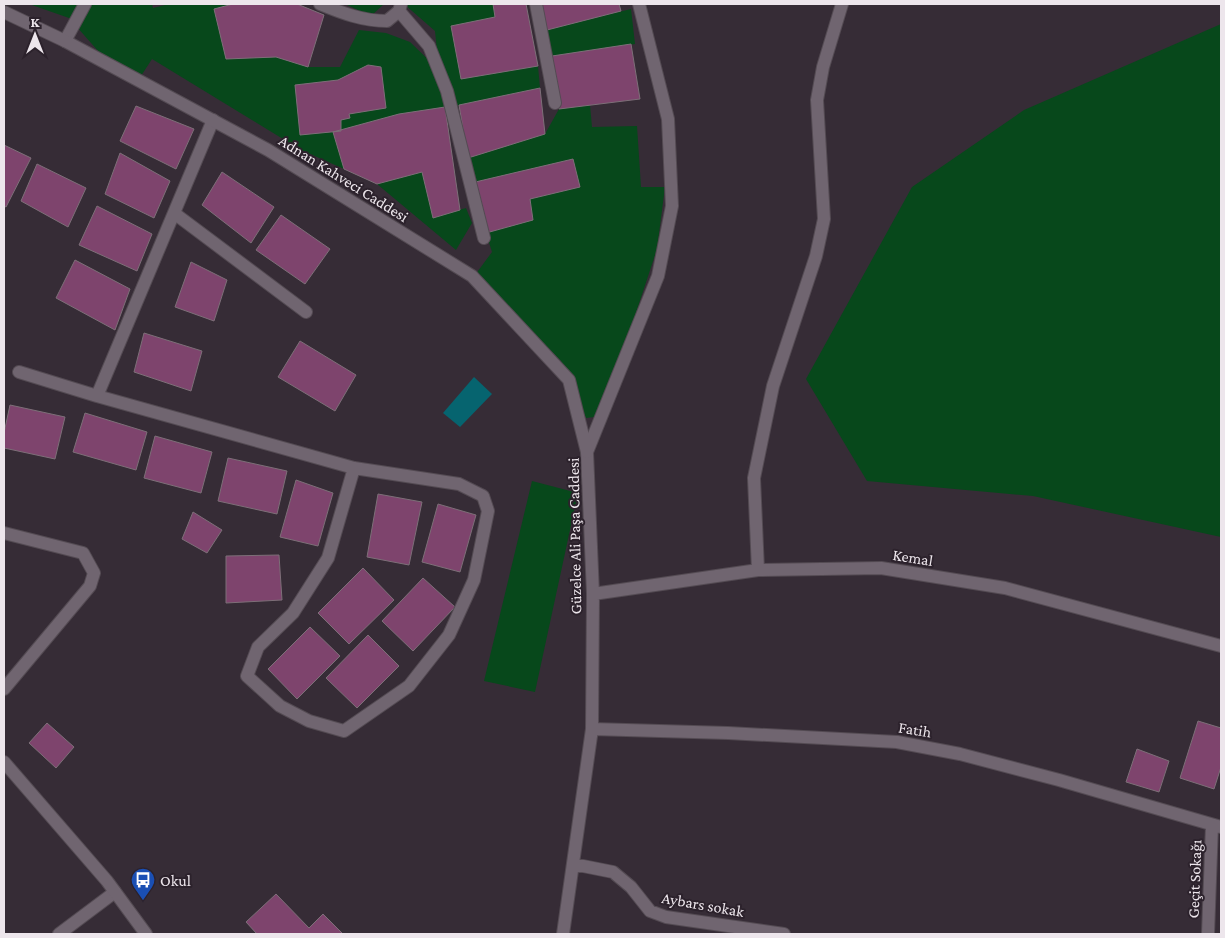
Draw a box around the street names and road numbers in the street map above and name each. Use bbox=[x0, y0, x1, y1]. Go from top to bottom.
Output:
street label: Adnan Kahveci Caddesi bbox=[276, 132, 412, 225]
street label: Güzelce Ali Paşa Caddesi bbox=[565, 457, 585, 614]
street label: Kemal bbox=[892, 546, 934, 569]
street label: Fatih bbox=[897, 719, 933, 741]
street label: Geçit Sokağı bbox=[1185, 839, 1205, 919]
street label: Aybars sokak bbox=[660, 889, 746, 921]

